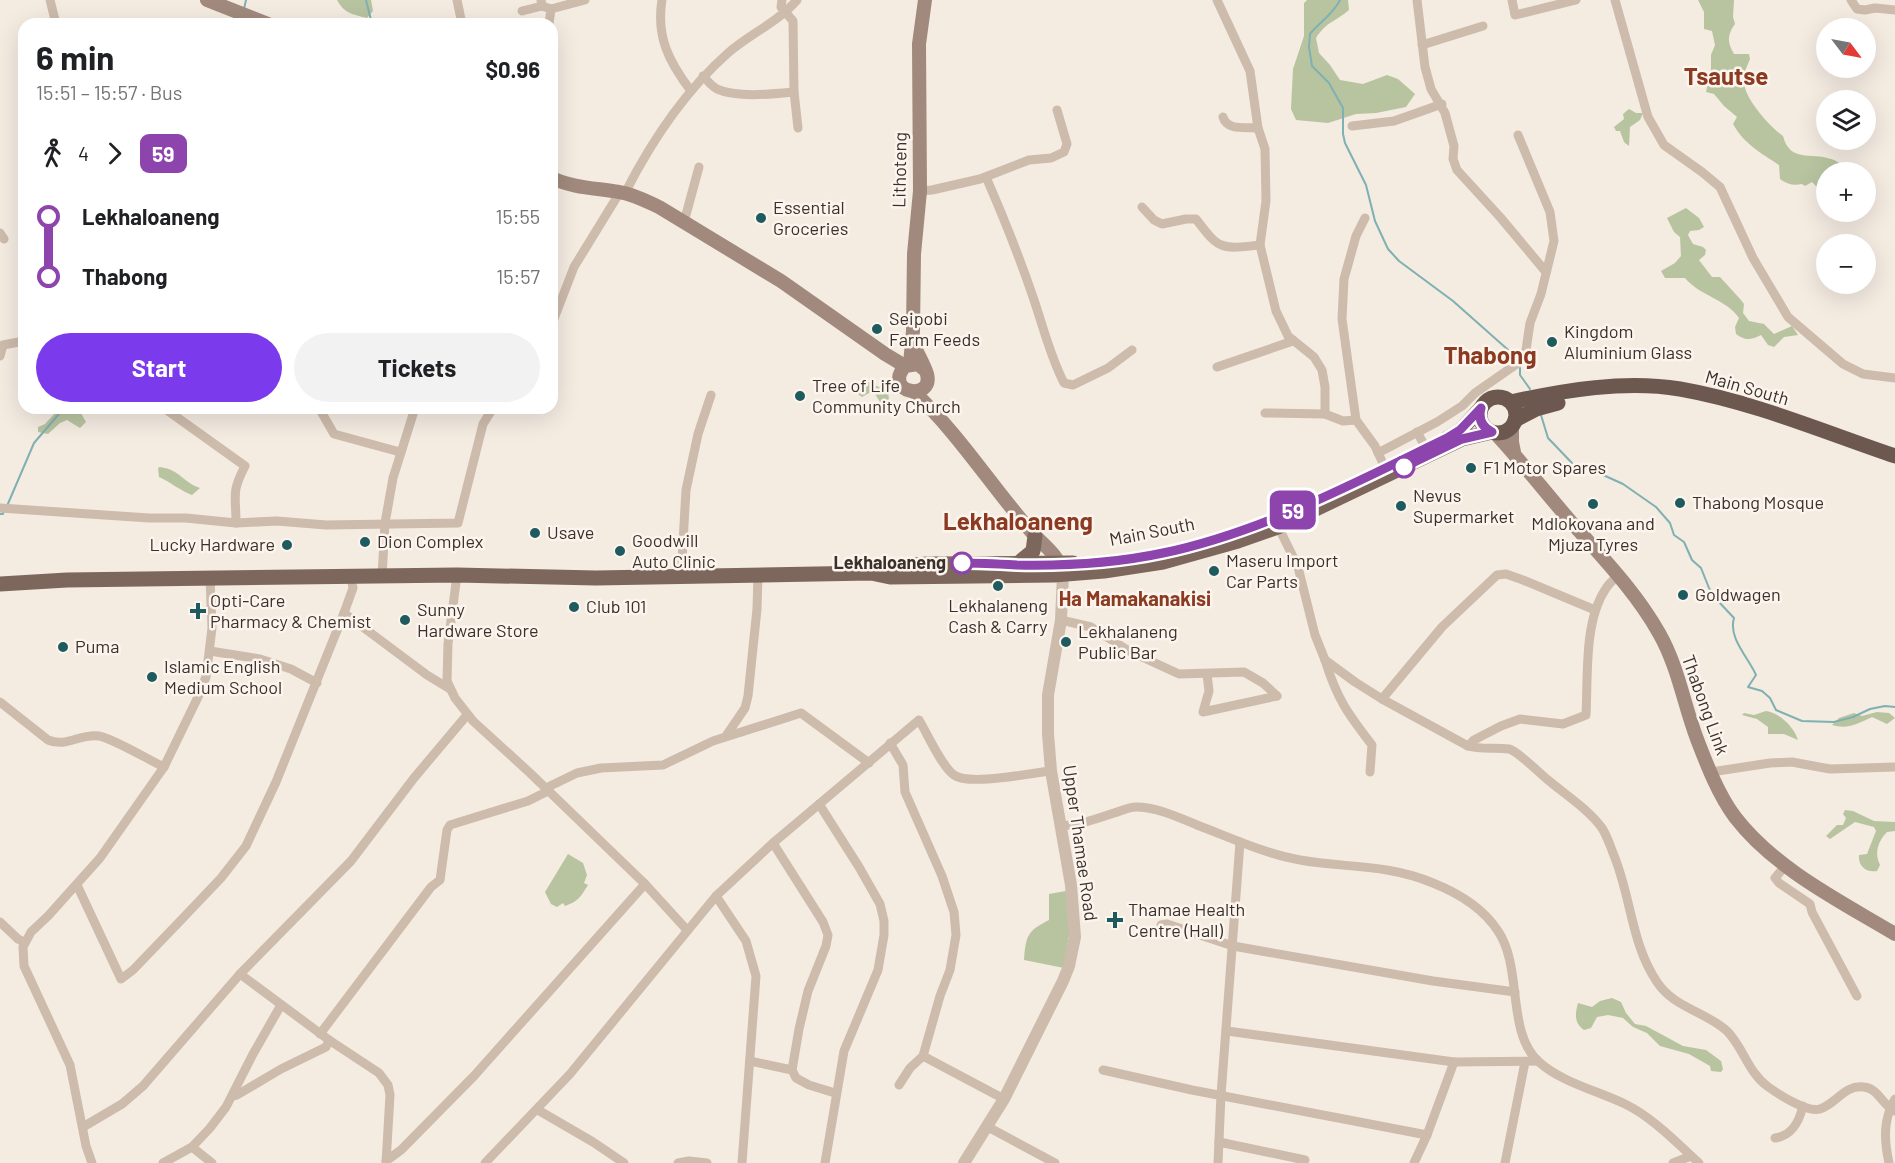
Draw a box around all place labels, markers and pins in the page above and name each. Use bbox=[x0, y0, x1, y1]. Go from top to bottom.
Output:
place label: Essential Groceries bbox=[773, 196, 848, 239]
marker: Essential Groceries bbox=[754, 211, 768, 225]
place label: Seipobi Farm Feeds bbox=[889, 307, 980, 350]
place label: Kingdom Aluminium Glass bbox=[1564, 320, 1692, 363]
marker: Seipobi Farm Feeds bbox=[870, 322, 884, 336]
marker: Kingdom Aluminium Glass bbox=[1545, 335, 1559, 349]
place label: Tree of Life Community Church bbox=[812, 374, 961, 417]
marker: Tree of Life Community Church bbox=[793, 389, 807, 403]
unlabelled marker bbox=[1393, 456, 1415, 478]
place label: F1 Motor Spares bbox=[1483, 456, 1606, 478]
marker: F1 Motor Spares bbox=[1464, 461, 1478, 475]
place label: Nevus Supermarket bbox=[1413, 484, 1514, 527]
place label: Thabong Mosque bbox=[1692, 491, 1824, 513]
marker: Thabong Mosque bbox=[1673, 496, 1687, 510]
marker: Mdlokovana and Mjuza Tyres bbox=[1586, 497, 1600, 511]
marker: Nevus Supermarket bbox=[1394, 499, 1408, 513]
place label: Mdlokovana and Mjuza Tyres bbox=[1531, 512, 1655, 555]
place label: Usave bbox=[547, 521, 594, 543]
marker: Usave bbox=[528, 526, 542, 540]
place label: Goodwill Auto Clinic bbox=[632, 529, 716, 572]
place label: Dion Complex bbox=[377, 530, 484, 552]
place label: Lucky Hardware bbox=[150, 533, 275, 555]
marker: Dion Complex bbox=[358, 535, 372, 549]
marker: Lucky Hardware bbox=[280, 538, 294, 552]
marker: Goodwill Auto Clinic bbox=[613, 544, 627, 558]
place label: Maseru Import Car Parts bbox=[1226, 549, 1339, 592]
place label: Lekhaloaneng bbox=[834, 551, 946, 573]
marker: Lekhaloaneng bbox=[951, 552, 973, 574]
marker: Maseru Import Car Parts bbox=[1207, 564, 1221, 578]
marker: Lekhalaneng Cash & Carry bbox=[991, 579, 1005, 593]
place label: Goldwagen bbox=[1695, 583, 1781, 605]
marker: Goldwagen bbox=[1676, 588, 1690, 602]
place label: Opti-Care Pharmacy & Chemist bbox=[210, 589, 372, 632]
place label: Lekhalaneng Cash & Carry bbox=[948, 594, 1048, 637]
place label: Club 101 bbox=[586, 595, 646, 617]
place label: Sunny Hardware Store bbox=[417, 598, 539, 641]
marker: Club 101 bbox=[567, 600, 581, 614]
marker: Opti-Care Pharmacy & Chemist bbox=[191, 604, 205, 618]
marker: Sunny Hardware Store bbox=[398, 613, 412, 627]
place label: Lekhalaneng Public Bar bbox=[1078, 620, 1178, 663]
place label: Puma bbox=[75, 635, 119, 657]
marker: Lekhalaneng Public Bar bbox=[1059, 635, 1073, 649]
marker: Puma bbox=[56, 640, 70, 654]
place label: Islamic English Medium School bbox=[164, 655, 282, 698]
marker: Islamic English Medium School bbox=[145, 670, 159, 684]
place label: Thamae Health Centre (Hall) bbox=[1128, 898, 1245, 941]
marker: Thamae Health Centre (Hall) bbox=[1106, 911, 1124, 929]

